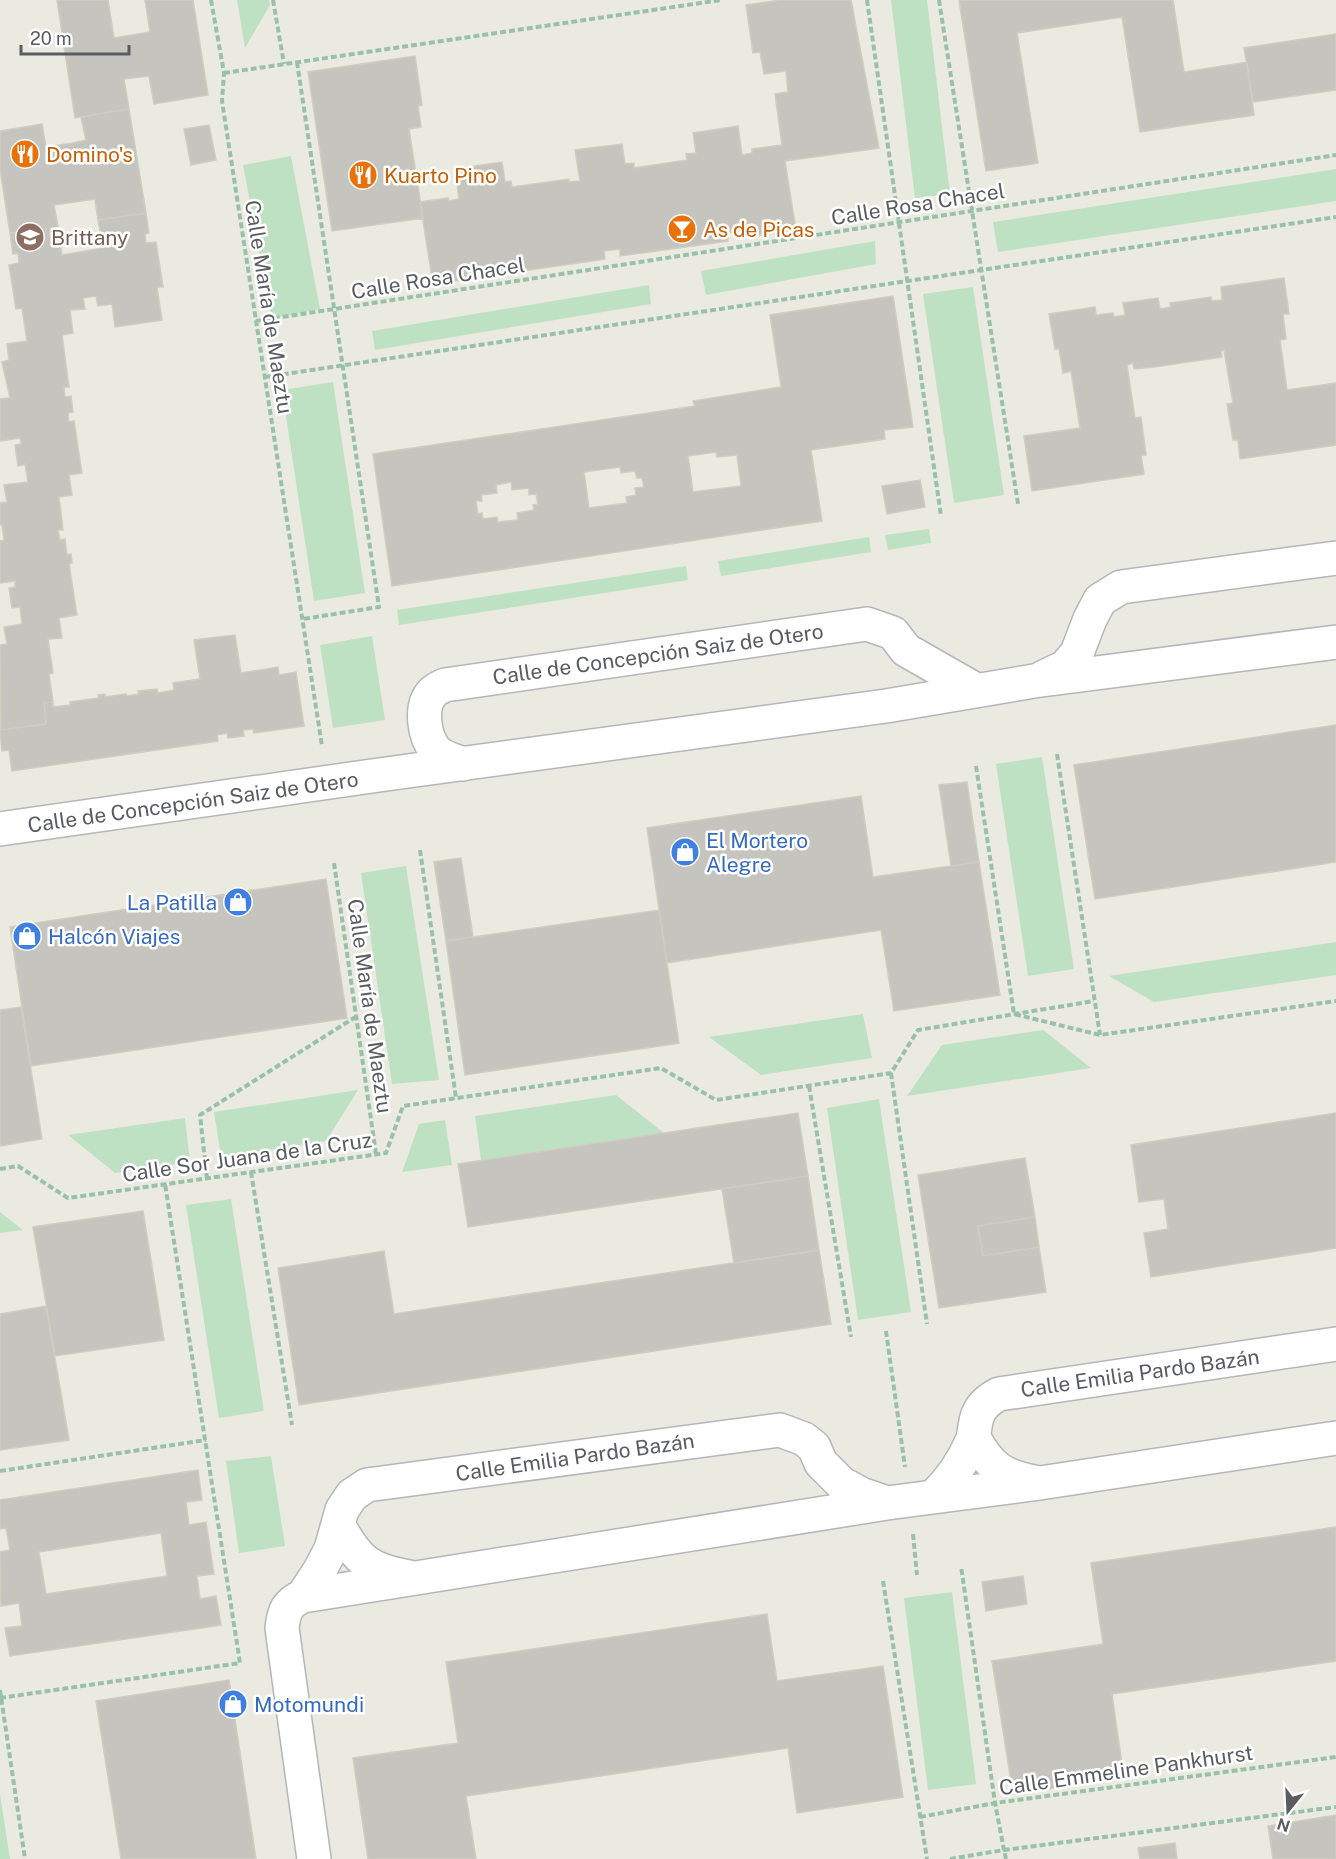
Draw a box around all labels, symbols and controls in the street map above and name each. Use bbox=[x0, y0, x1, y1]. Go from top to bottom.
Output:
scale bar bbox=[21, 18, 129, 56]
text: 20 m bbox=[30, 28, 72, 49]
restaurant icon: Domino's bbox=[9, 138, 41, 170]
place label: Domino's bbox=[46, 142, 133, 167]
restaurant icon: Kuarto Pino bbox=[347, 159, 379, 191]
place label: Kuarto Pino bbox=[384, 163, 497, 188]
street label: Calle Rosa Chacel bbox=[829, 178, 1007, 230]
street label: Calle María de Maeztu bbox=[240, 198, 298, 416]
bar icon: As de Picas bbox=[666, 213, 698, 245]
place label: As de Picas bbox=[703, 217, 814, 242]
school or university icon: Brittany bbox=[14, 221, 46, 253]
place label: Brittany bbox=[51, 225, 128, 250]
street label: Calle Rosa Chacel bbox=[349, 252, 527, 304]
street label: Calle de Concepción Saiz de Otero bbox=[491, 618, 825, 690]
street label: Calle de Concepción Saiz de Otero bbox=[26, 766, 360, 838]
place label: El Mortero Alegre bbox=[706, 828, 808, 877]
shop icon: El Mortero Alegre bbox=[669, 836, 701, 868]
shop icon: La Patilla bbox=[222, 886, 254, 918]
place label: La Patilla bbox=[127, 890, 217, 915]
street label: Calle María de Maeztu bbox=[343, 897, 397, 1115]
shop icon: Halcón Viajes bbox=[11, 920, 43, 952]
place label: Halcón Viajes bbox=[48, 924, 180, 949]
street label: Calle Sor Juana de la Cruz bbox=[121, 1127, 373, 1187]
street label: Calle Emilia Pardo Bazán bbox=[1019, 1344, 1261, 1402]
street label: Calle Emilia Pardo Bazán bbox=[454, 1428, 696, 1486]
shop icon: Motomundi bbox=[217, 1688, 249, 1720]
place label: Motomundi bbox=[254, 1692, 364, 1717]
street label: Calle Emmeline Pankhurst bbox=[997, 1740, 1255, 1800]
north arrow bbox=[1258, 1781, 1318, 1841]
text: N bbox=[1275, 1814, 1292, 1836]

